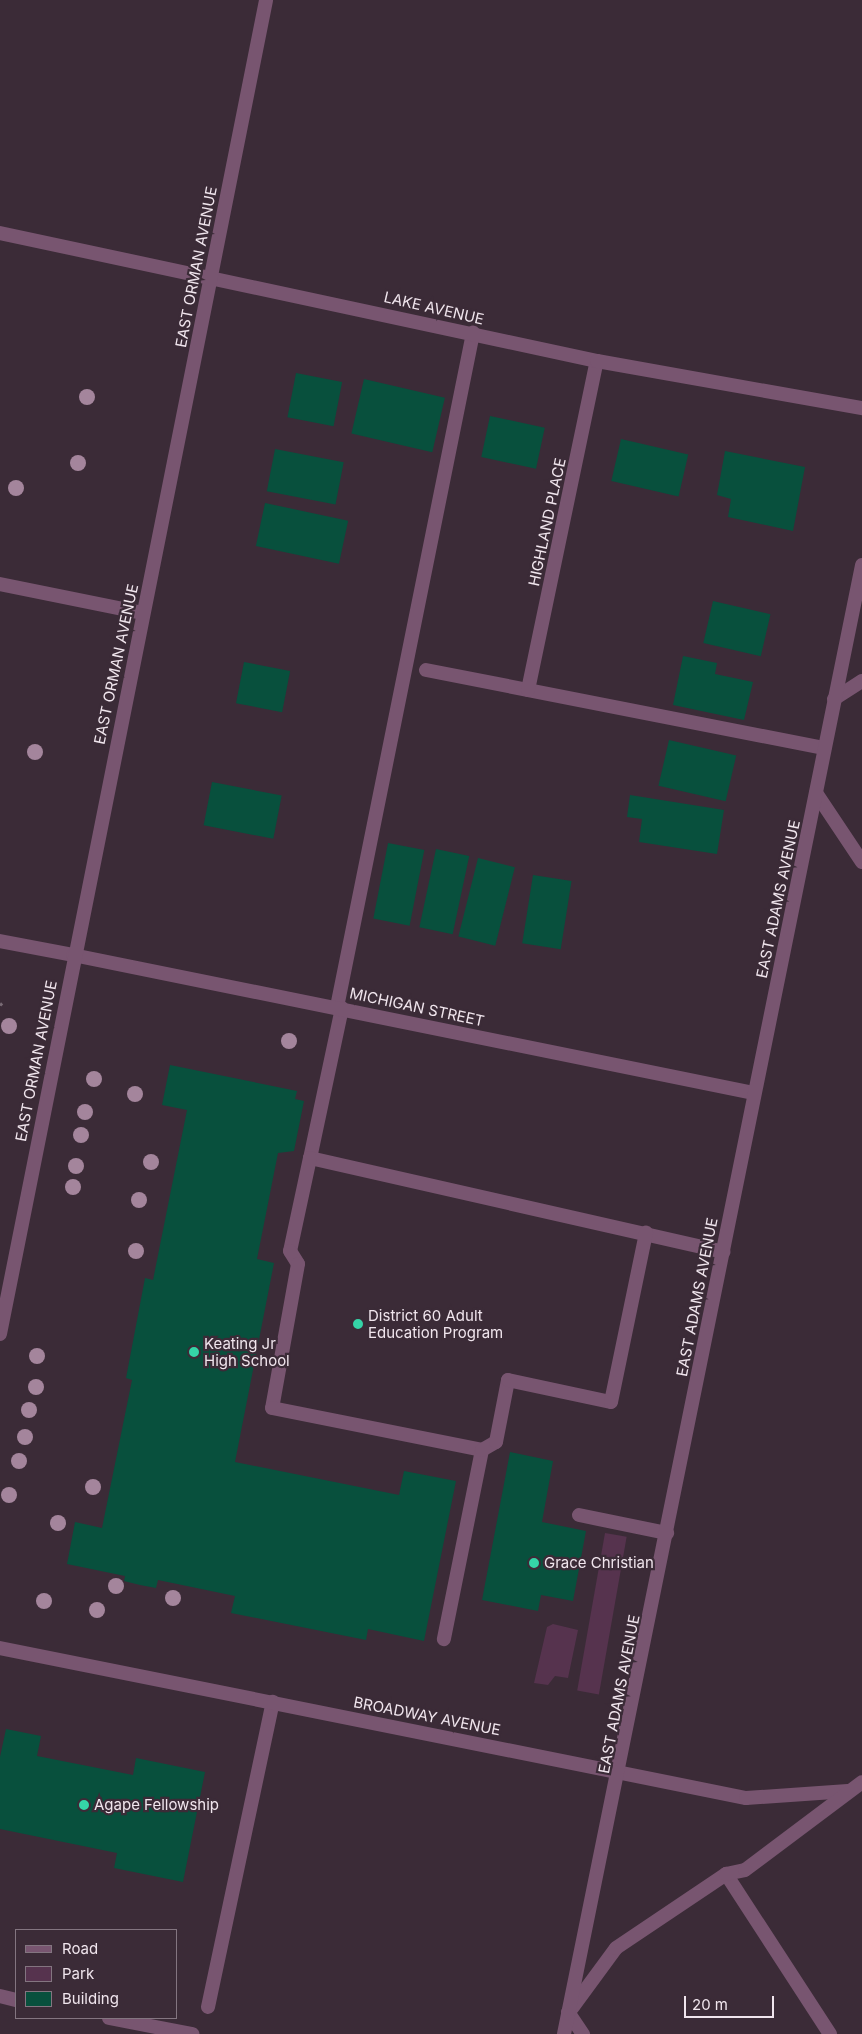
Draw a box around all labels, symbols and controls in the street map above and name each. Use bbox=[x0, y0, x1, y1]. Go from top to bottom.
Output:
street label: EAST ORMAN AVENUE bbox=[172, 185, 220, 349]
street label: LAKE AVENUE bbox=[382, 288, 486, 328]
street label: HIGHLAND PLACE bbox=[525, 456, 569, 588]
street label: EAST ORMAN AVENUE bbox=[90, 582, 142, 746]
street label: EAST ADAMS AVENUE bbox=[752, 818, 804, 980]
street label: EAST ORMAN AVENUE bbox=[12, 979, 60, 1143]
street label: MICHIGAN STREET bbox=[348, 984, 486, 1030]
street label: EAST ADAMS AVENUE bbox=[673, 1216, 721, 1378]
place label: District 60 Adult Education Program bbox=[368, 1306, 503, 1341]
marker: District 60 Adult Education Program bbox=[352, 1318, 364, 1330]
place label: Keating Jr High School bbox=[204, 1334, 290, 1369]
marker: Keating Jr High School bbox=[188, 1346, 200, 1358]
place label: Grace Christian bbox=[544, 1554, 654, 1572]
marker: Grace Christian bbox=[528, 1557, 540, 1569]
street label: EAST ADAMS AVENUE bbox=[595, 1613, 643, 1775]
street label: BROADWAY AVENUE bbox=[352, 1693, 502, 1739]
place label: Agape Fellowship bbox=[94, 1796, 219, 1814]
marker: Agape Fellowship bbox=[78, 1799, 90, 1811]
legend bbox=[15, 1929, 178, 2019]
text: Road bbox=[62, 1939, 98, 1958]
text: Park bbox=[62, 1964, 94, 1983]
scale bar bbox=[687, 1986, 777, 2018]
text: Building bbox=[62, 1989, 119, 2008]
text: 20 m bbox=[692, 1995, 728, 2014]

